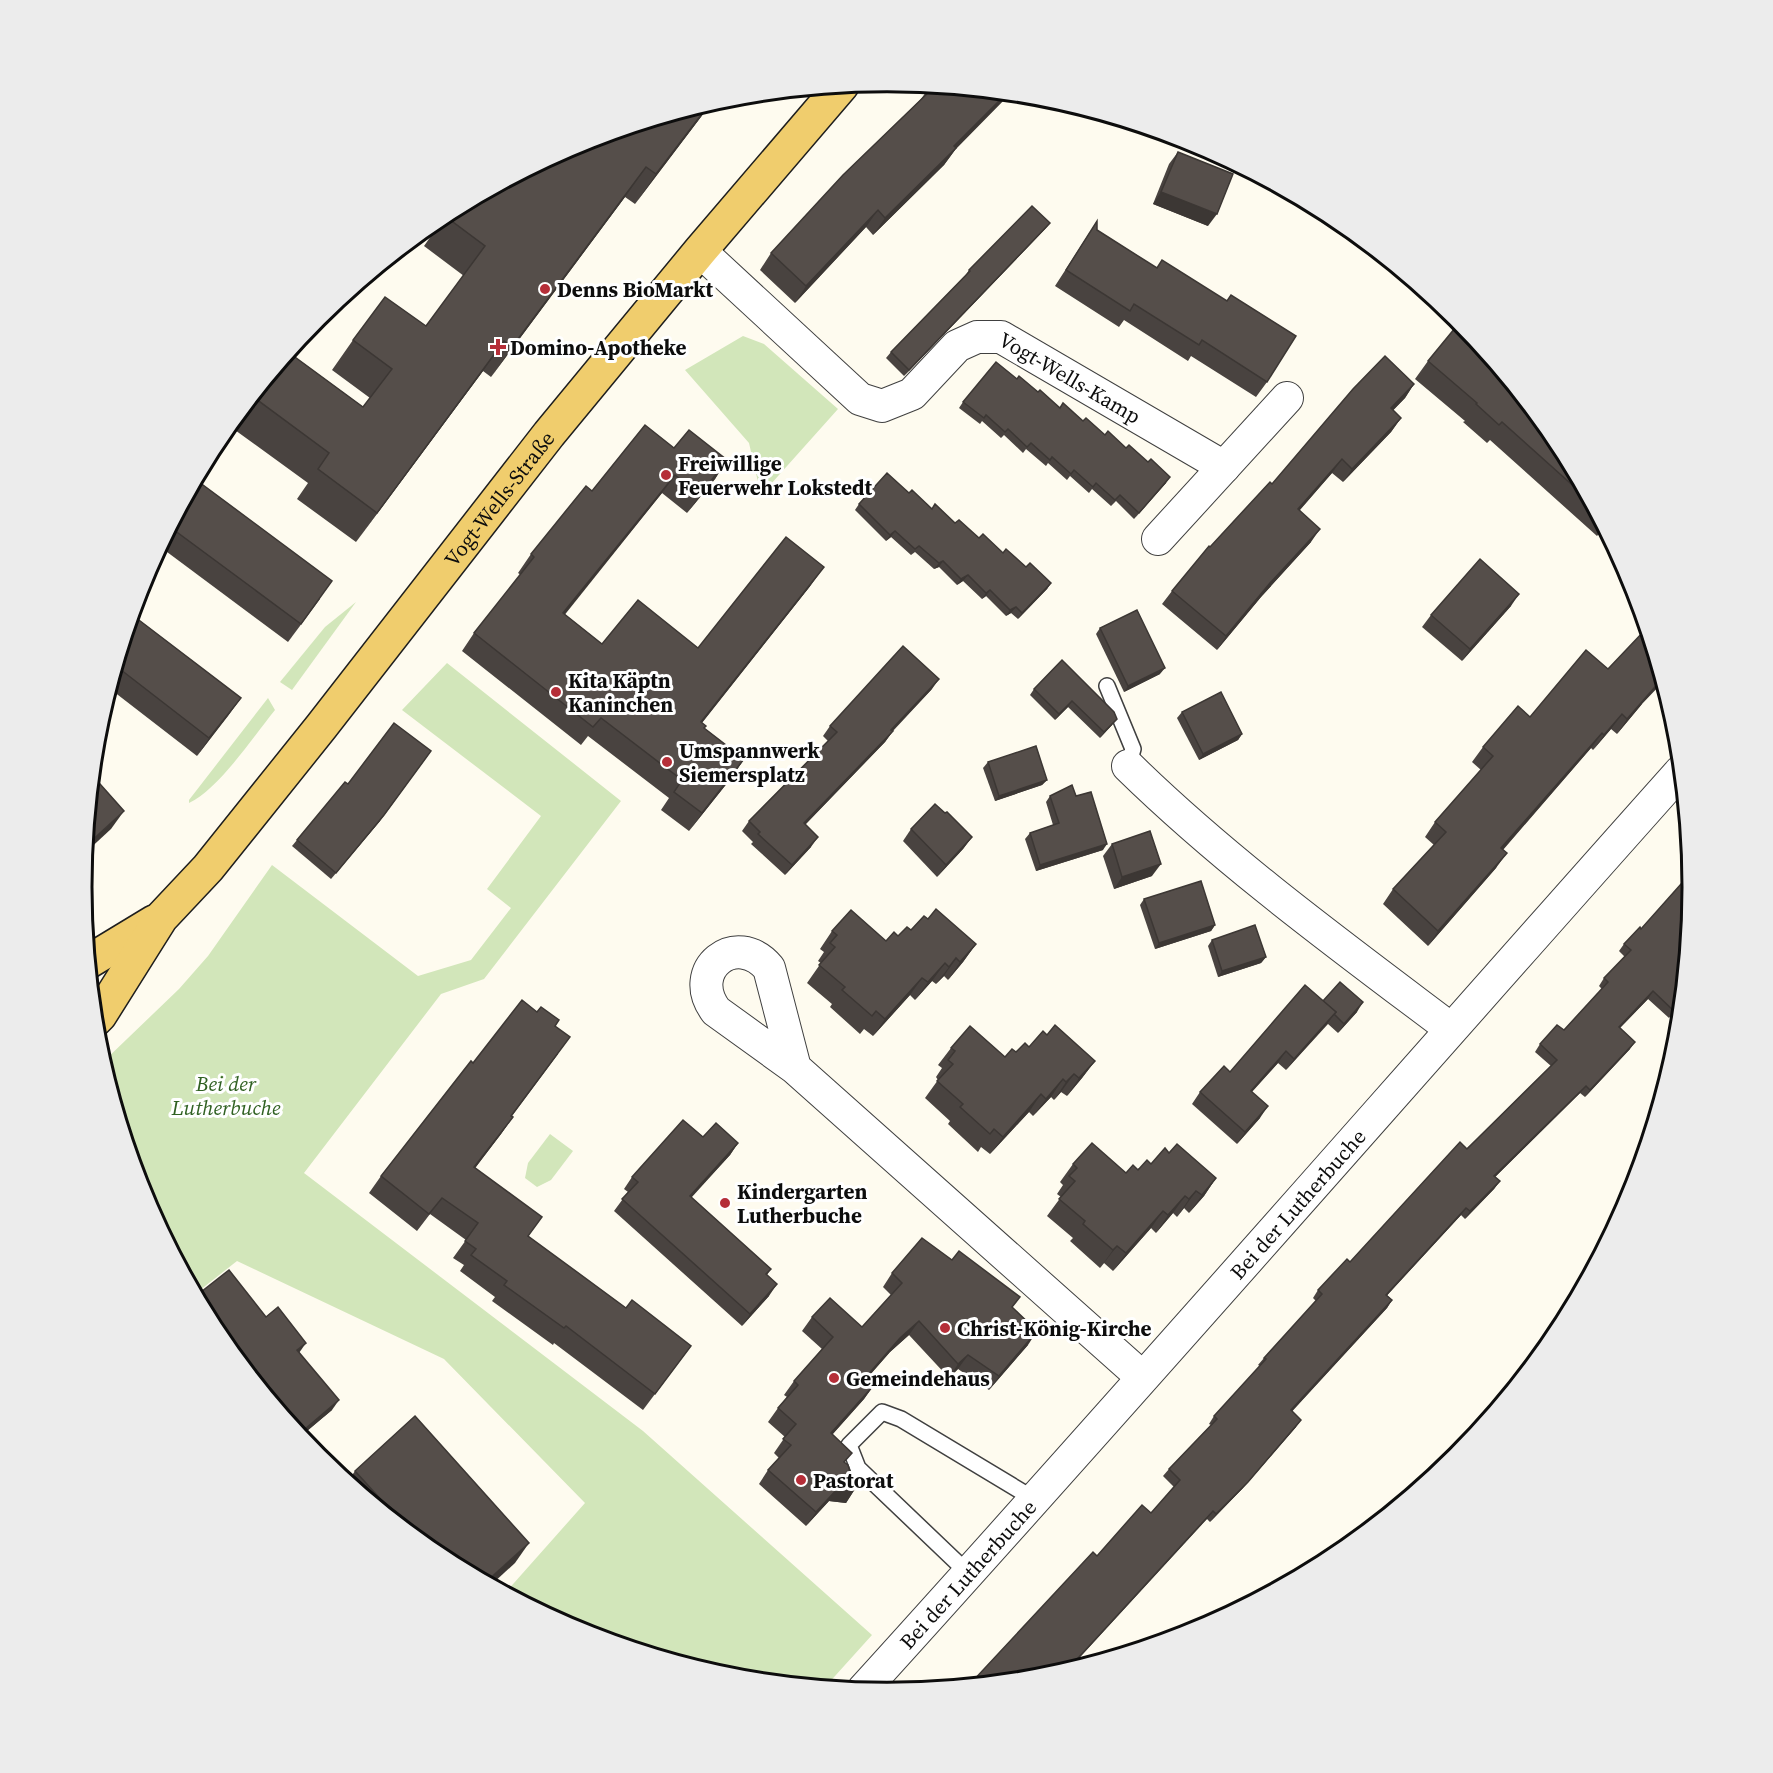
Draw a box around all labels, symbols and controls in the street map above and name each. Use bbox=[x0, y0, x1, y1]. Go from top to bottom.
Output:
place label: Denns BioMarkt bbox=[557, 275, 714, 304]
marker: Denns BioMarkt bbox=[538, 282, 552, 296]
street label: Vogt-Wells-Kamp bbox=[994, 324, 1146, 430]
place label: Domino-Apotheke bbox=[510, 333, 687, 362]
marker: Domino-Apotheke bbox=[491, 340, 505, 354]
street label: Vogt-Wells-Straße bbox=[437, 425, 561, 572]
place label: Freiwillige Feuerwehr Lokstedt bbox=[678, 449, 872, 502]
marker: Freiwillige Feuerwehr Lokstedt bbox=[659, 468, 673, 482]
place label: Kita Käptn Kaninchen bbox=[568, 666, 673, 719]
marker: Kita Käptn Kaninchen bbox=[549, 685, 563, 699]
place label: Umspannwerk Siemersplatz bbox=[679, 736, 820, 789]
marker: Umspannwerk Siemersplatz bbox=[660, 755, 674, 769]
park label: Bei der Lutherbuche bbox=[170, 1069, 281, 1122]
street label: Bei der Lutherbuche bbox=[1223, 1122, 1372, 1285]
place label: Kindergarten Lutherbuche bbox=[737, 1177, 867, 1230]
marker: Kindergarten Lutherbuche bbox=[718, 1196, 732, 1210]
place label: Christ-König-Kirche bbox=[957, 1314, 1152, 1343]
marker: Christ-König-Kirche bbox=[938, 1321, 952, 1335]
place label: Gemeindehaus bbox=[846, 1364, 990, 1393]
marker: Gemeindehaus bbox=[827, 1371, 841, 1385]
place label: Pastorat bbox=[813, 1466, 894, 1495]
marker: Pastorat bbox=[794, 1473, 808, 1487]
street label: Bei der Lutherbuche bbox=[893, 1493, 1042, 1655]

